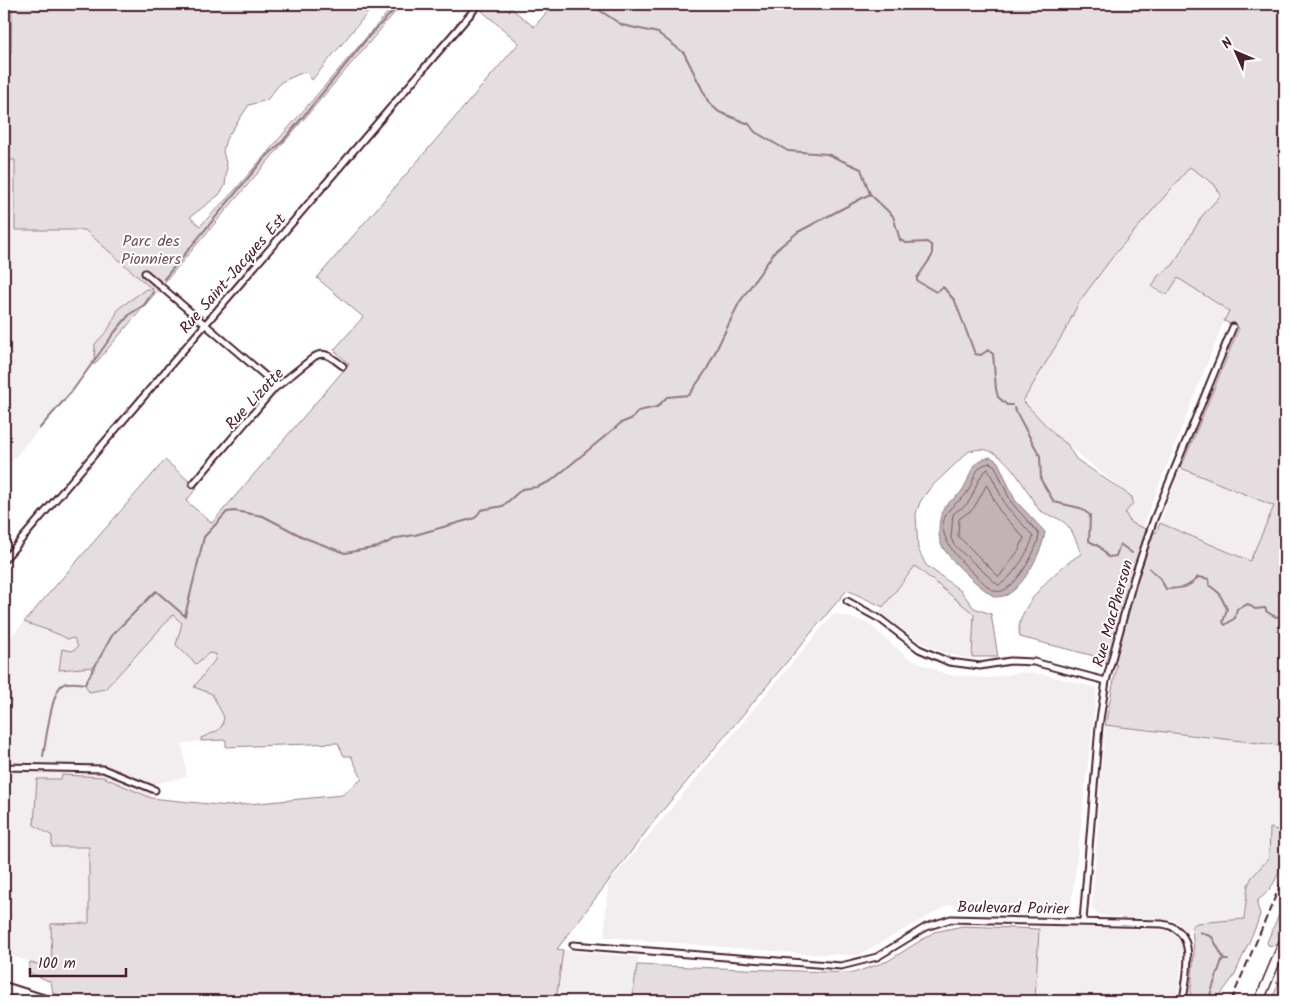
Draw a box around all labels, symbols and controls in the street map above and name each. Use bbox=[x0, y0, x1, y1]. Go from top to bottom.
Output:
north arrow bbox=[1212, 28, 1262, 78]
text: N bbox=[1217, 32, 1239, 54]
street label: Rue Saint-Jacques Est bbox=[174, 208, 293, 340]
park label: Parc des Pionniers bbox=[121, 229, 181, 272]
street label: Rue Lizotte bbox=[220, 362, 291, 436]
street label: Rue MacPherson bbox=[1086, 557, 1141, 670]
street label: Boulevard Poirier bbox=[957, 895, 1071, 922]
scale bar bbox=[30, 945, 126, 977]
text: 100 m bbox=[38, 952, 76, 976]

